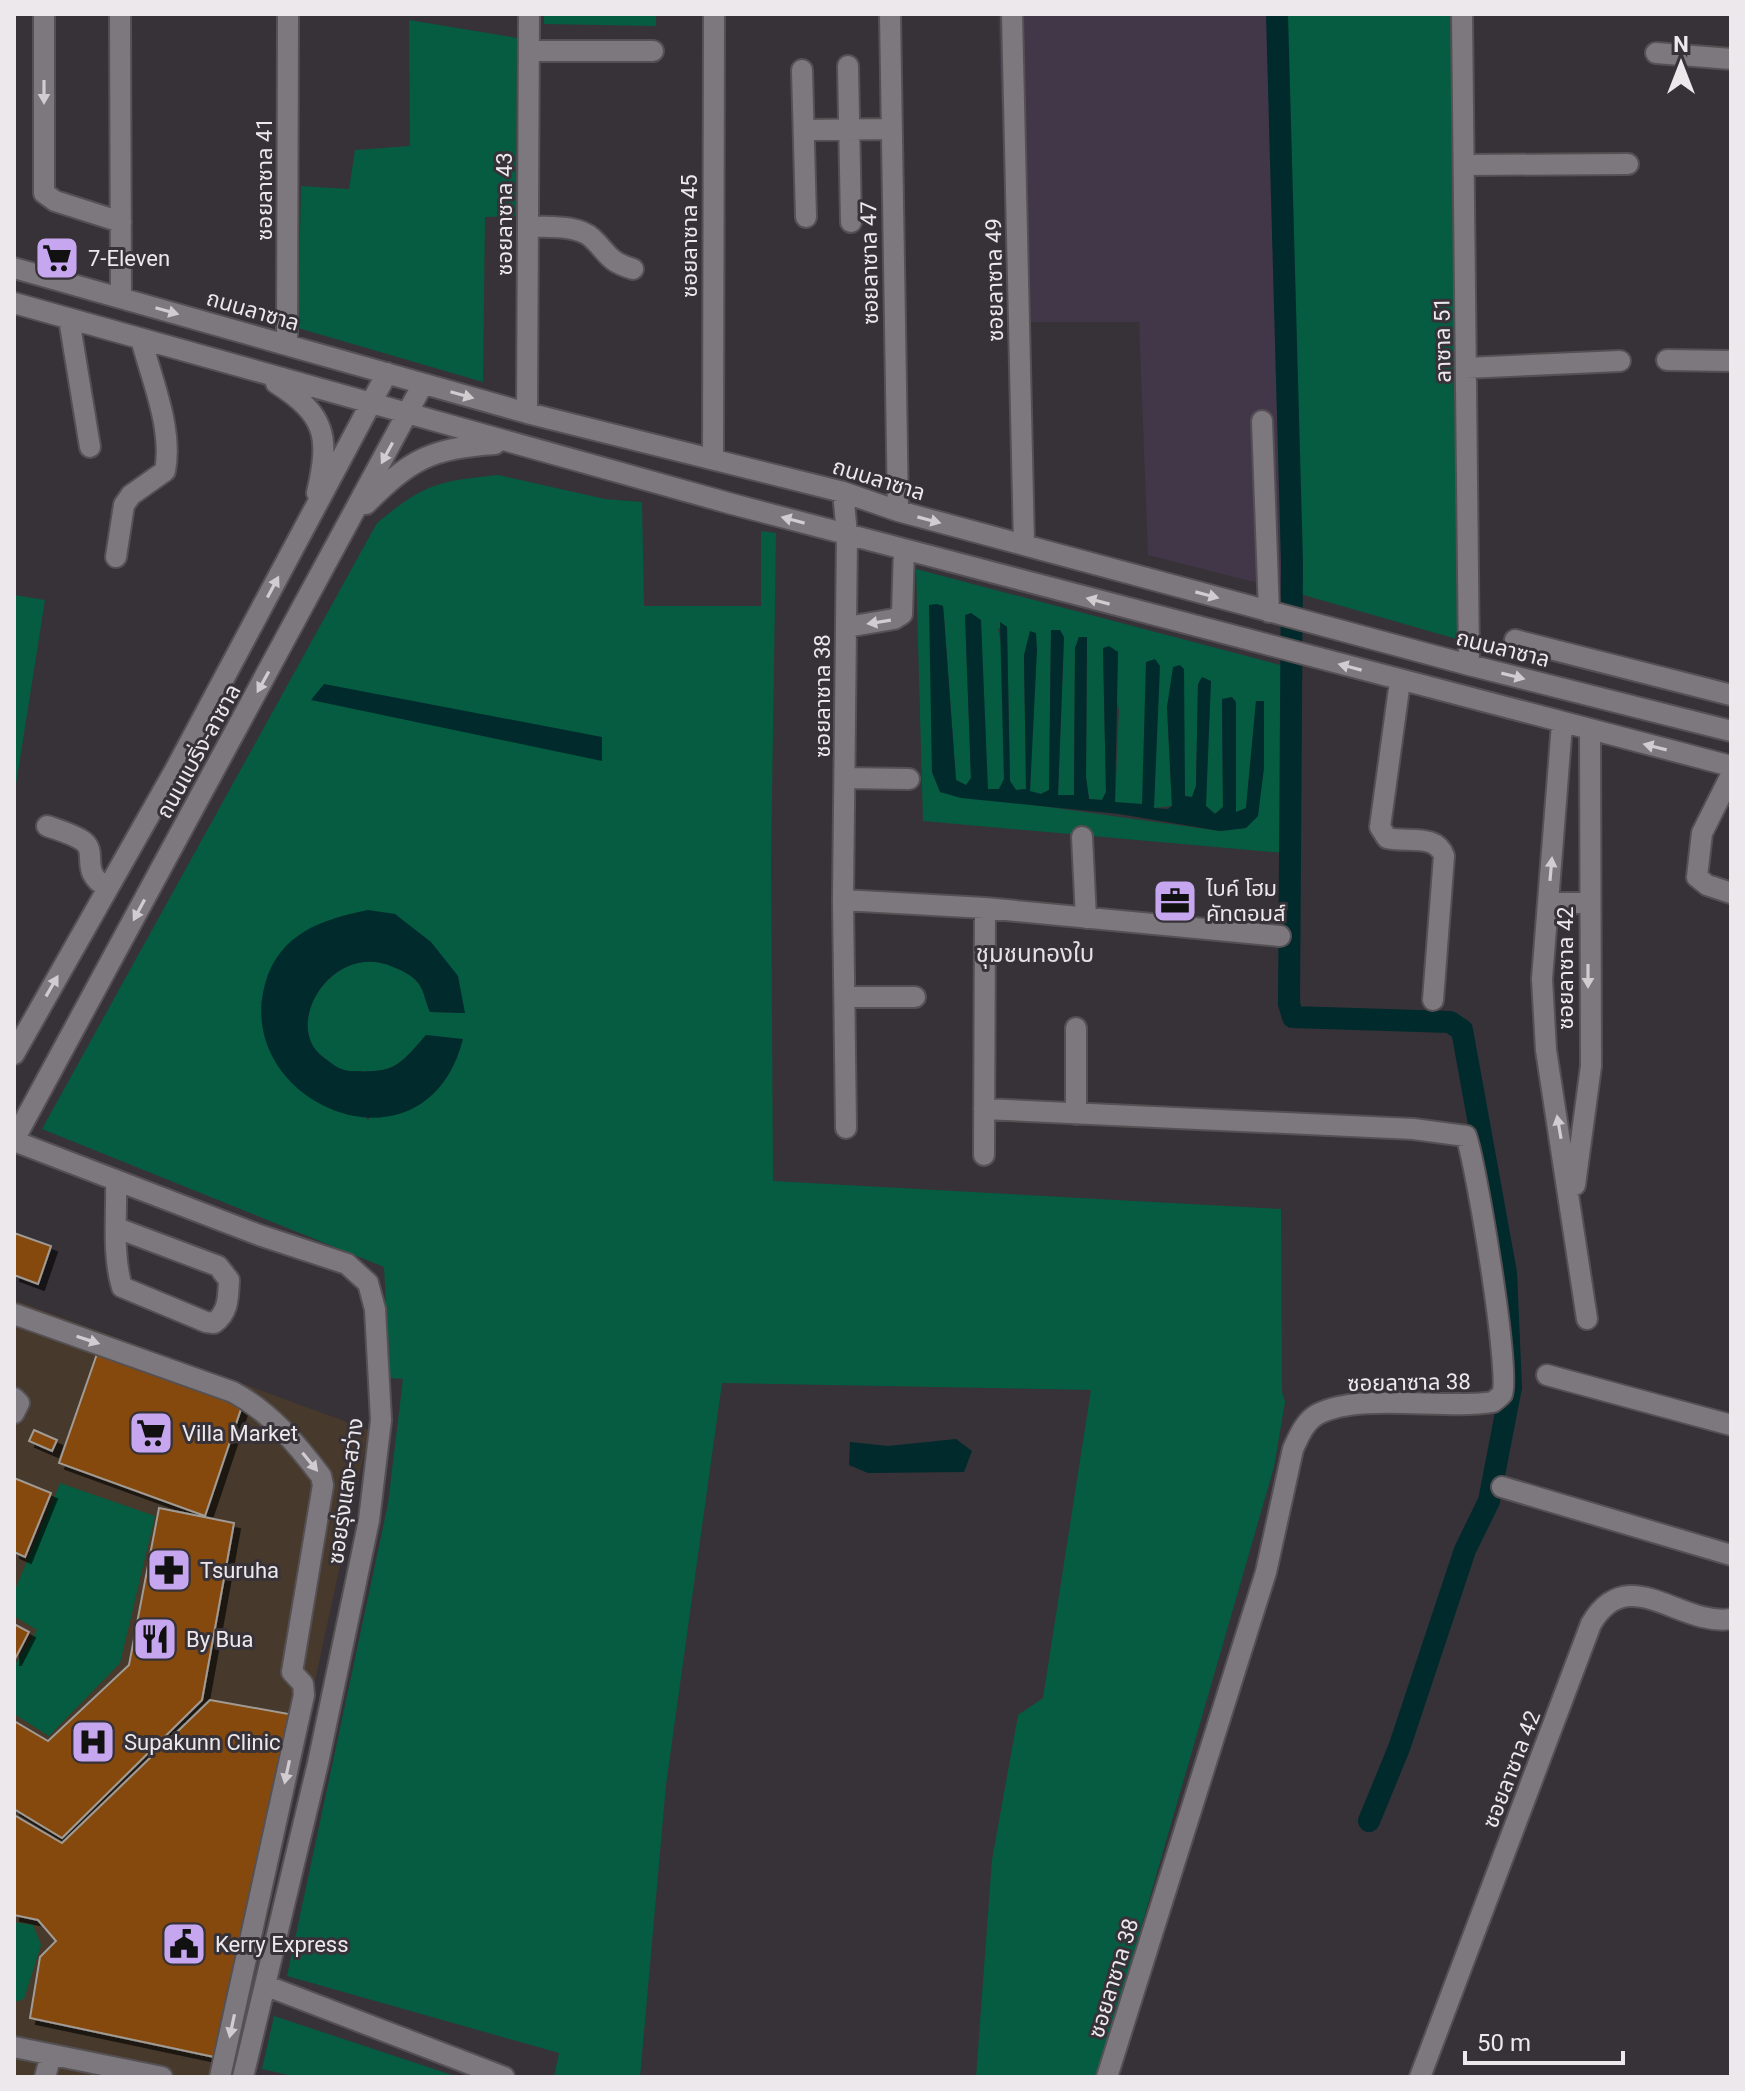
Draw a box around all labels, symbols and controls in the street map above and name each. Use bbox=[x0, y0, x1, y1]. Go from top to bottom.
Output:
north arrow bbox=[1641, 24, 1721, 104]
text: N bbox=[1673, 32, 1689, 57]
one-way arrow bbox=[38, 80, 50, 105]
street label: ซอยลาซาล 41 bbox=[252, 117, 277, 241]
street label: ซอยลาซาล 43 bbox=[492, 152, 517, 276]
street label: ซอยลาซาล 45 bbox=[677, 174, 702, 298]
street label: ซอยลาซาล 47 bbox=[856, 201, 883, 325]
street label: ซอยลาซาล 49 bbox=[981, 218, 1008, 342]
supermarket icon: 7-Eleven bbox=[33, 234, 81, 282]
place label: 7-Eleven bbox=[88, 246, 170, 271]
street label: ถนนลาซาล bbox=[204, 285, 302, 336]
street label: ลาซาล 51 bbox=[1429, 297, 1456, 383]
one-way arrow bbox=[156, 305, 180, 318]
one-way arrow bbox=[450, 389, 474, 402]
one-way arrow bbox=[380, 442, 394, 464]
street label: ถนนลาซาล bbox=[830, 454, 928, 505]
one-way arrow bbox=[780, 513, 804, 526]
one-way arrow bbox=[917, 514, 942, 526]
one-way arrow bbox=[267, 576, 280, 599]
one-way arrow bbox=[1195, 589, 1220, 601]
one-way arrow bbox=[1086, 594, 1111, 606]
one-way arrow bbox=[867, 616, 892, 628]
street label: ถนนลาซาล bbox=[1454, 625, 1552, 672]
street label: ซอยลาซาล 38 bbox=[810, 634, 835, 758]
one-way arrow bbox=[1337, 661, 1362, 673]
one-way arrow bbox=[256, 670, 269, 693]
one-way arrow bbox=[1500, 670, 1525, 682]
street label: ถนนแบริ่ง-ลาซาล bbox=[150, 679, 246, 823]
one-way arrow bbox=[1643, 740, 1668, 752]
one-way arrow bbox=[1545, 856, 1558, 881]
place label: ไบค์ โฮม คัทตอมส์ bbox=[1205, 876, 1286, 926]
office icon: ไบค์ โฮม คัทตอมส์ bbox=[1151, 877, 1199, 925]
one-way arrow bbox=[132, 899, 146, 921]
street label: ซอยลาซาล 42 bbox=[1553, 906, 1578, 1030]
district label: ชุมชนทองใบ bbox=[976, 940, 1094, 969]
one-way arrow bbox=[1582, 964, 1594, 989]
one-way arrow bbox=[45, 975, 59, 997]
one-way arrow bbox=[1552, 1114, 1565, 1139]
one-way arrow bbox=[76, 1334, 100, 1346]
street label: ซอยลาซาล 38 bbox=[1347, 1369, 1471, 1396]
supermarket icon: Villa Market bbox=[127, 1409, 175, 1457]
street label: ซอยรุ่งแสง-สว่าง bbox=[323, 1416, 369, 1566]
place label: Villa Market bbox=[182, 1421, 298, 1446]
one-way arrow bbox=[301, 1452, 318, 1472]
pharmacy icon: Tsuruha bbox=[145, 1546, 193, 1594]
place label: Tsuruha bbox=[200, 1558, 279, 1583]
restaurant icon: By Bua bbox=[131, 1615, 179, 1663]
place label: By Bua bbox=[186, 1627, 253, 1652]
street label: ซอยลาซาล 42 bbox=[1478, 1707, 1545, 1831]
hospital icon: Supakunn Clinic bbox=[69, 1718, 117, 1766]
place label: Supakunn Clinic bbox=[124, 1730, 281, 1755]
one-way arrow bbox=[280, 1760, 293, 1785]
street label: ซอยลาซาล 38 bbox=[1083, 1916, 1143, 2041]
public building icon: Kerry Express bbox=[160, 1920, 208, 1968]
place label: Kerry Express bbox=[215, 1932, 349, 1957]
one-way arrow bbox=[225, 2014, 238, 2039]
scale bar bbox=[1465, 2015, 1623, 2065]
text: 50 m bbox=[1477, 2029, 1531, 2057]

